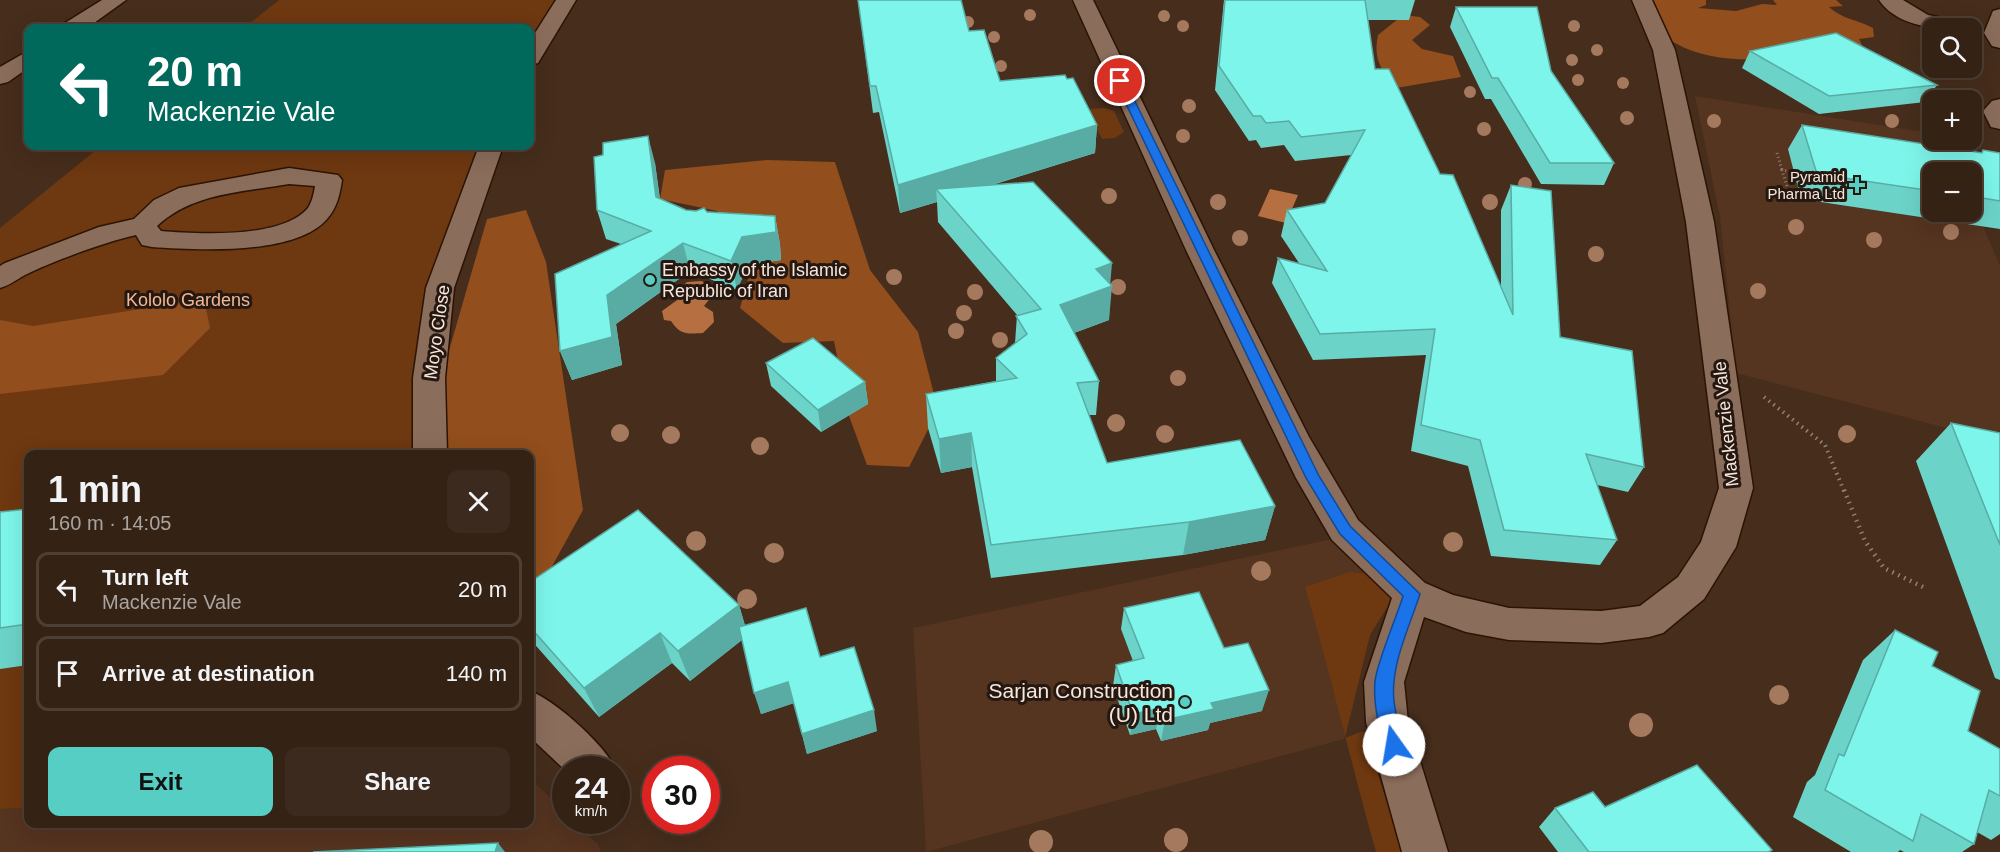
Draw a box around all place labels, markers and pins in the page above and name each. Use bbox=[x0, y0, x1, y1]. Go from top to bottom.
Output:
pin bbox=[1094, 55, 1145, 106]
place label: Pyramid Pharma Ltd bbox=[1767, 168, 1845, 202]
marker: Pyramid Pharma Ltd bbox=[1850, 178, 1864, 192]
place label: Embassy of the Islamic Republic of Iran bbox=[662, 260, 847, 301]
marker: Embassy of the Islamic Republic of Iran bbox=[643, 273, 657, 287]
place label: Sarjan Construction (U) Ltd bbox=[989, 679, 1173, 726]
marker: Sarjan Construction (U) Ltd bbox=[1178, 695, 1192, 709]

